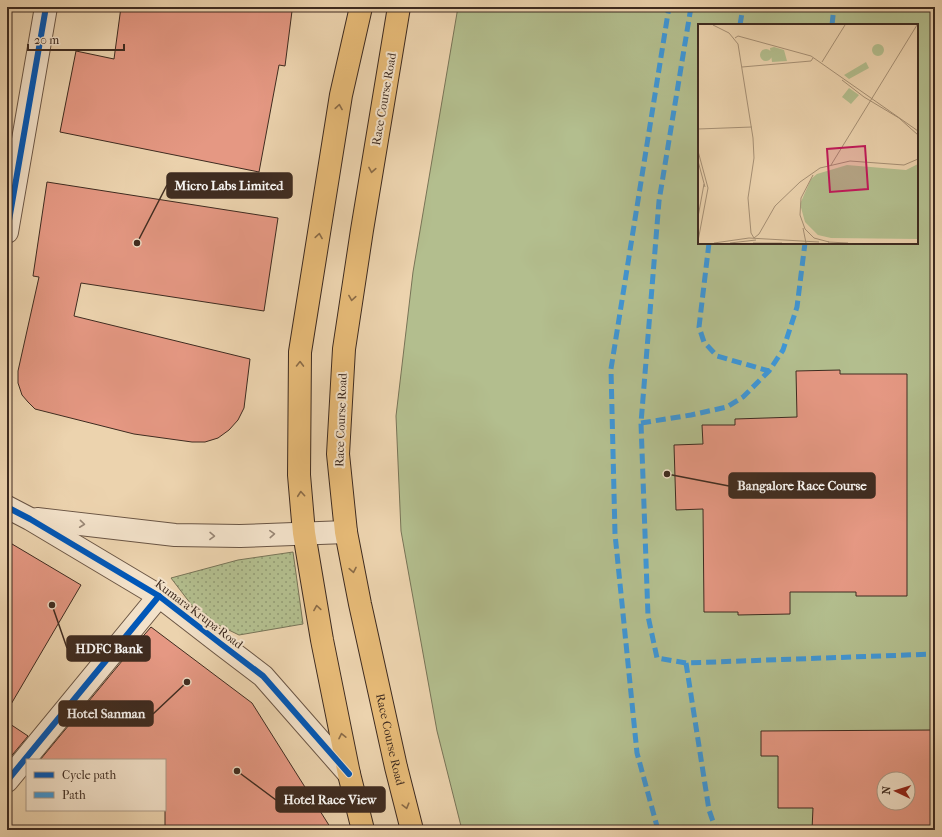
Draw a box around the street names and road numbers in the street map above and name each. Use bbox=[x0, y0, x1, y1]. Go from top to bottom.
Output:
street label: Race Course Road bbox=[369, 51, 399, 146]
street label: Race Course Road bbox=[332, 372, 350, 467]
street label: Kumara Krupa Road bbox=[152, 577, 246, 652]
street label: Race Course Road bbox=[373, 692, 408, 787]

